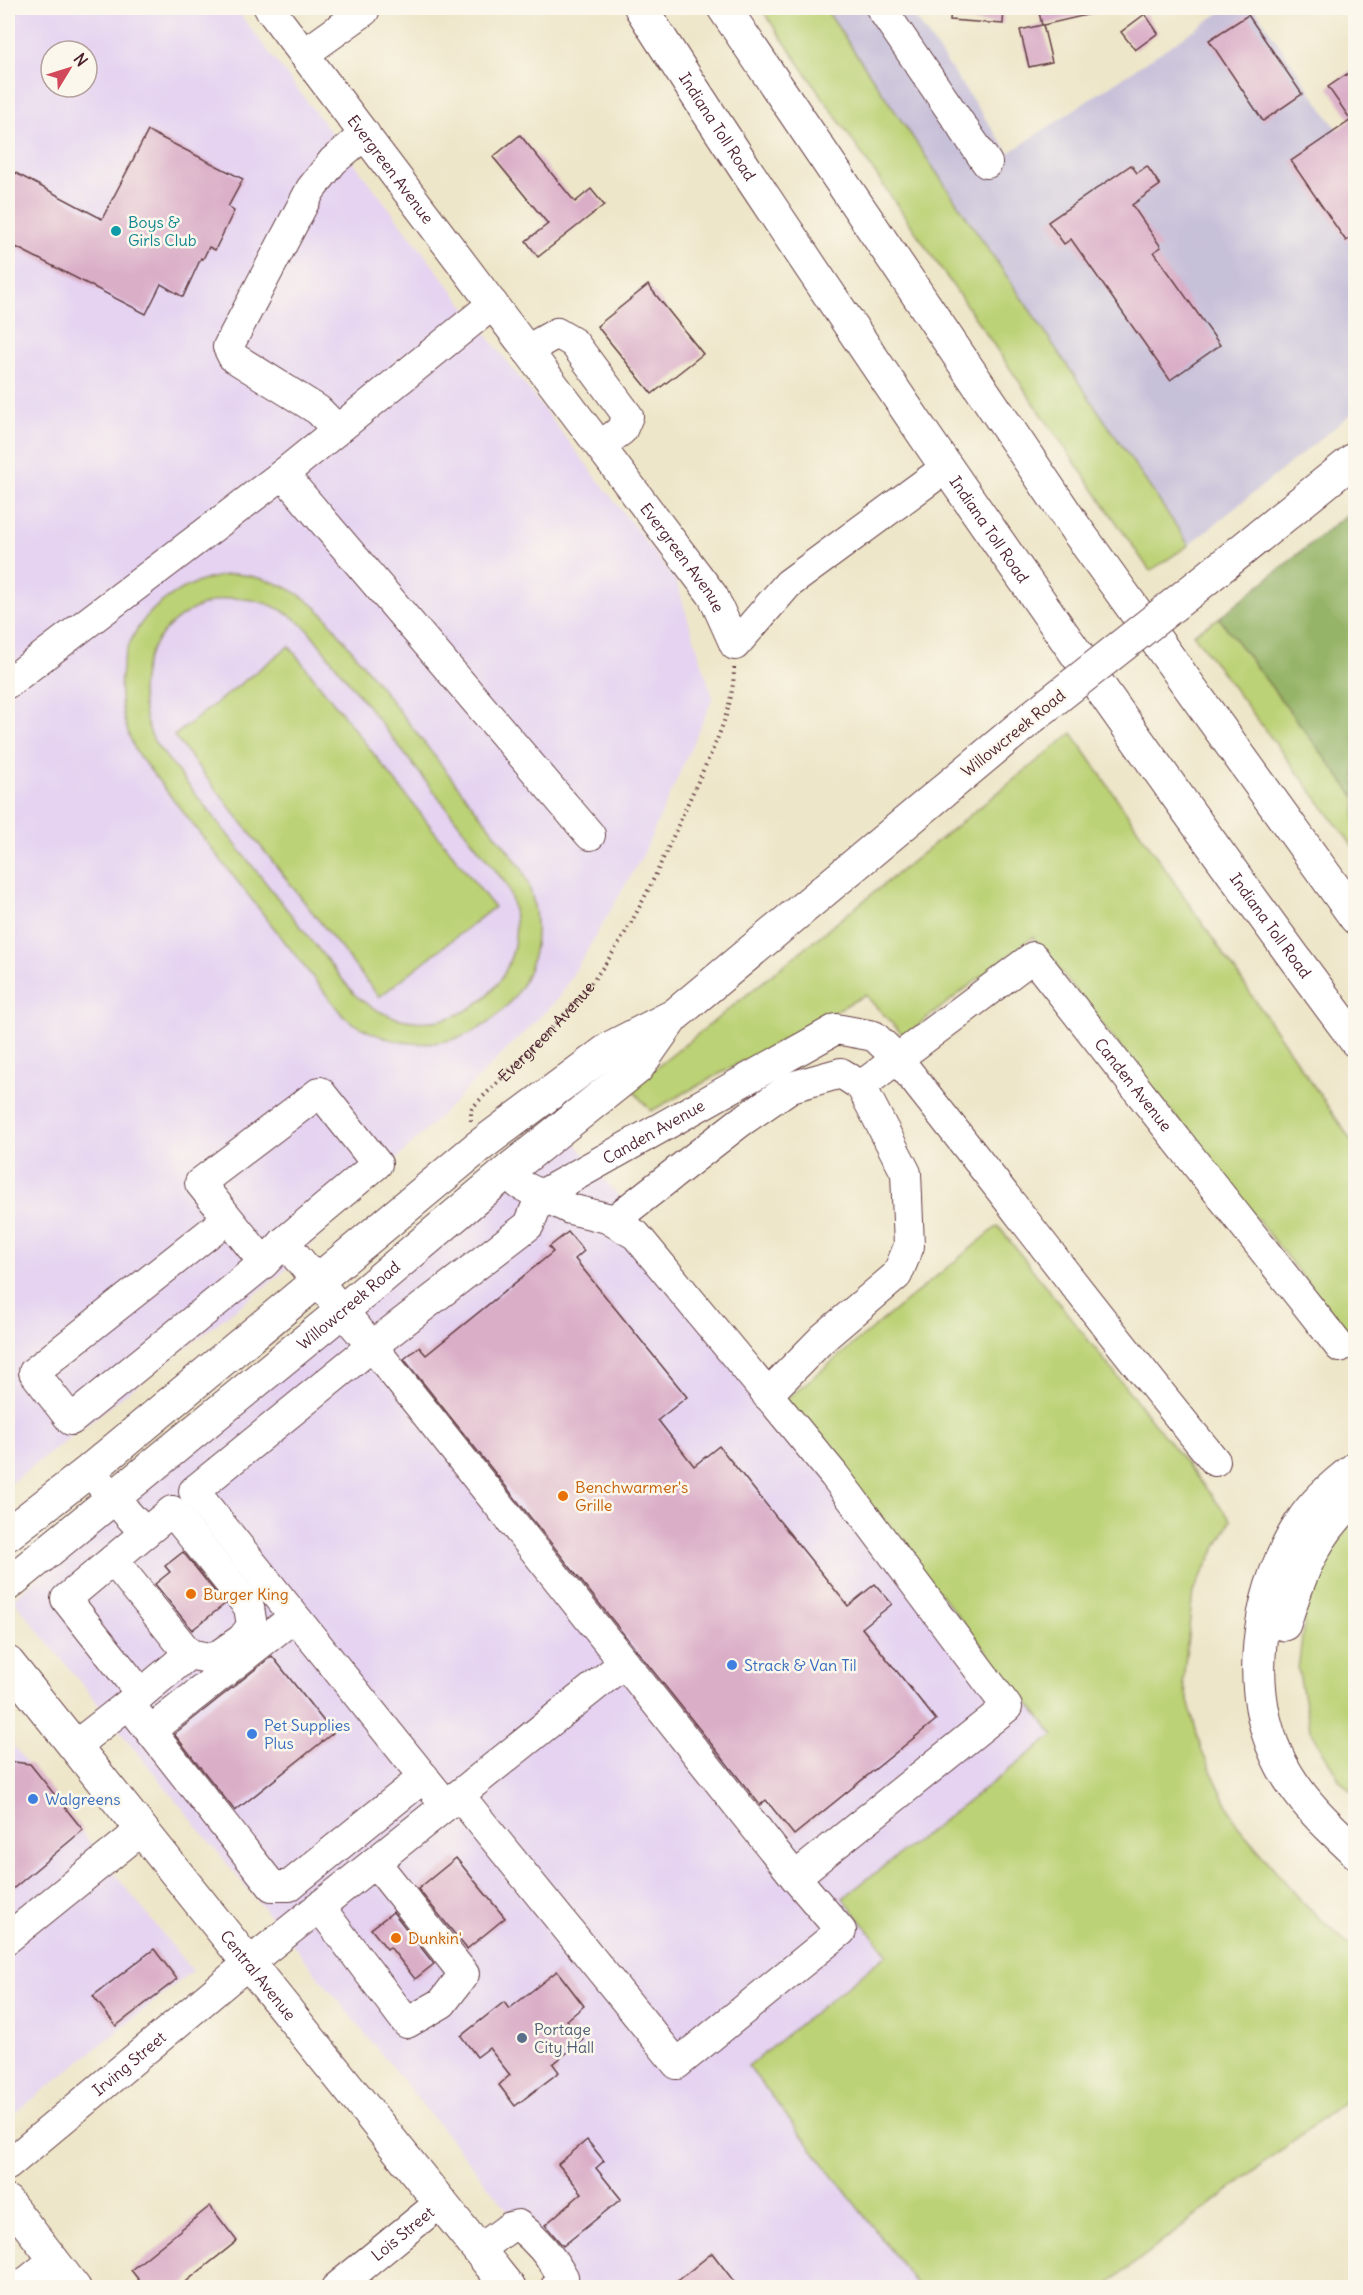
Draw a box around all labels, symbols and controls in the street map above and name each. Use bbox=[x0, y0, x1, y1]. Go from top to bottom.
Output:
north arrow bbox=[39, 39, 99, 99]
text: N bbox=[70, 49, 92, 70]
street label: Indiana Toll Road bbox=[675, 68, 760, 184]
street label: Evergreen Avenue bbox=[343, 111, 438, 227]
place label: Boys & Girls Club bbox=[128, 212, 197, 250]
marker: Boys & Girls Club bbox=[109, 224, 123, 238]
street label: Indiana Toll Road bbox=[946, 472, 1033, 586]
street label: Evergreen Avenue bbox=[636, 499, 729, 615]
street label: Willowcreek Road bbox=[957, 685, 1069, 781]
street label: Indiana Toll Road bbox=[1226, 869, 1316, 982]
street label: Evergreen Avenue bbox=[494, 977, 598, 1086]
street label: Canden Avenue bbox=[1090, 1034, 1176, 1135]
street label: Canden Avenue bbox=[599, 1095, 708, 1168]
street label: Willowcreek Road bbox=[293, 1257, 404, 1354]
place label: Benchwarmer's Grille bbox=[575, 1477, 688, 1515]
marker: Benchwarmer's Grille bbox=[556, 1489, 570, 1503]
place label: Burger King bbox=[203, 1584, 289, 1604]
marker: Burger King bbox=[184, 1587, 198, 1601]
place label: Strack & Van Til bbox=[744, 1655, 857, 1675]
marker: Strack & Van Til bbox=[725, 1658, 739, 1672]
place label: Pet Supplies Plus bbox=[264, 1715, 350, 1753]
marker: Pet Supplies Plus bbox=[245, 1727, 259, 1741]
place label: Walgreens bbox=[45, 1789, 121, 1809]
marker: Walgreens bbox=[26, 1792, 40, 1806]
street label: Central Avenue bbox=[216, 1926, 300, 2024]
place label: Dunkin' bbox=[408, 1928, 462, 1948]
marker: Dunkin' bbox=[389, 1931, 403, 1945]
place label: Portage City Hall bbox=[534, 2019, 594, 2057]
street label: Irving Street bbox=[88, 2027, 170, 2100]
marker: Portage City Hall bbox=[515, 2031, 529, 2045]
street label: Lois Street bbox=[367, 2202, 438, 2265]

